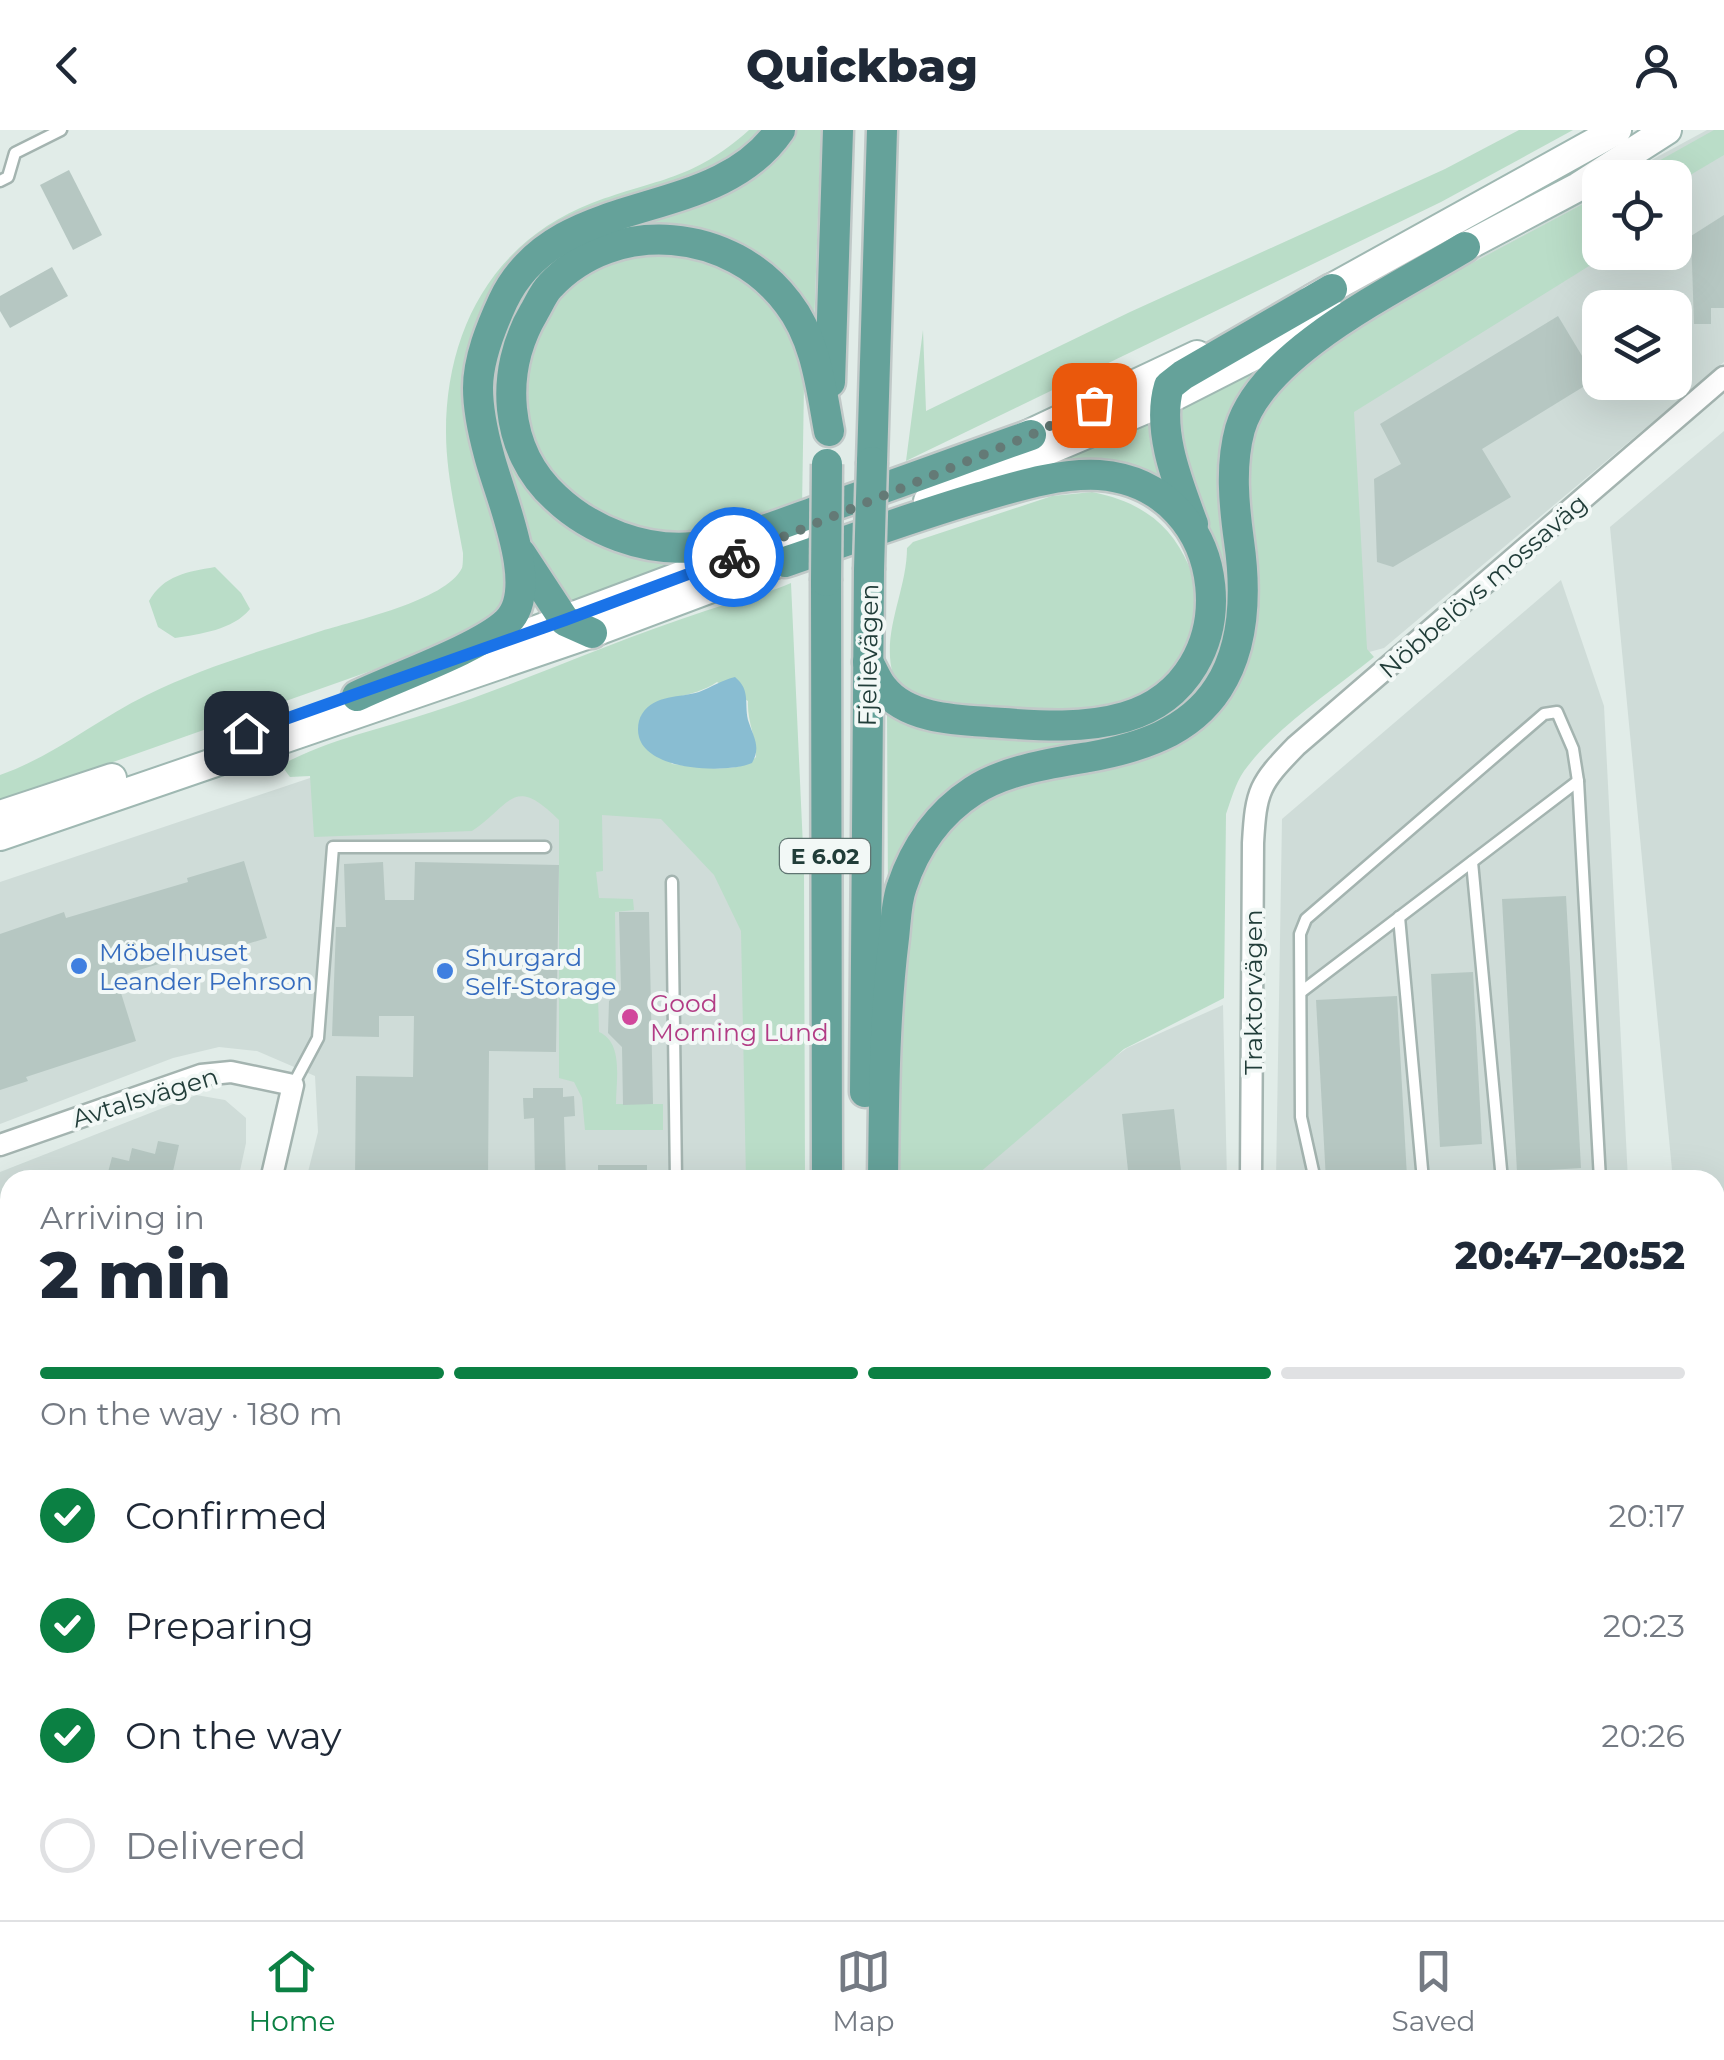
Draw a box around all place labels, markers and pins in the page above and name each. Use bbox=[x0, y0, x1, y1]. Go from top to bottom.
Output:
pin bbox=[1052, 363, 1137, 448]
pin bbox=[204, 691, 289, 776]
place label: Möbelhuset Leander Pehrson bbox=[99, 937, 313, 996]
place label: Shurgard Self-Storage bbox=[465, 942, 616, 1001]
marker: Möbelhuset Leander Pehrson bbox=[68, 955, 90, 977]
marker: Shurgard Self-Storage bbox=[434, 960, 456, 982]
place label: Good Morning Lund bbox=[650, 988, 829, 1047]
marker: Good Morning Lund bbox=[619, 1006, 641, 1028]

